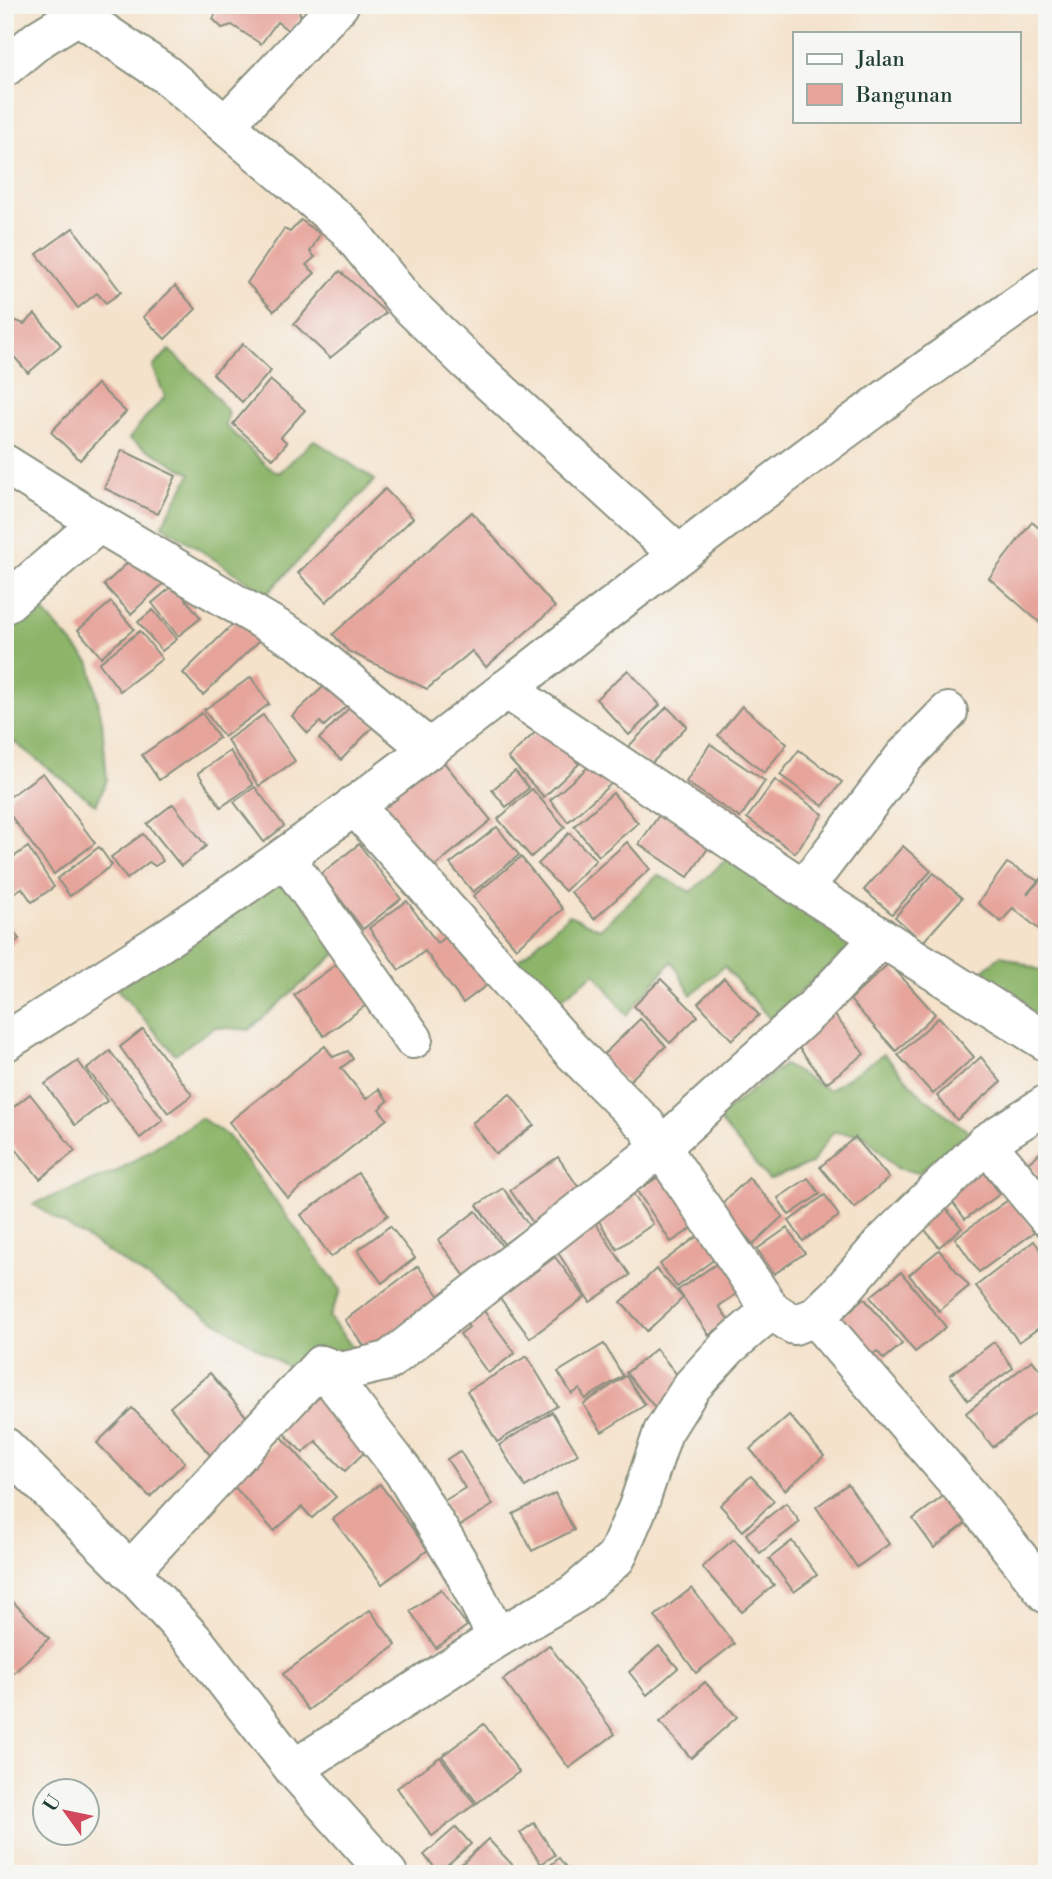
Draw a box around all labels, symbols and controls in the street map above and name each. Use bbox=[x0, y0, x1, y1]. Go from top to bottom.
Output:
legend bbox=[793, 32, 1020, 122]
text: Jalan bbox=[855, 47, 905, 73]
text: Bangunan bbox=[855, 83, 953, 109]
north arrow bbox=[32, 1778, 102, 1848]
text: U bbox=[39, 1790, 67, 1816]

